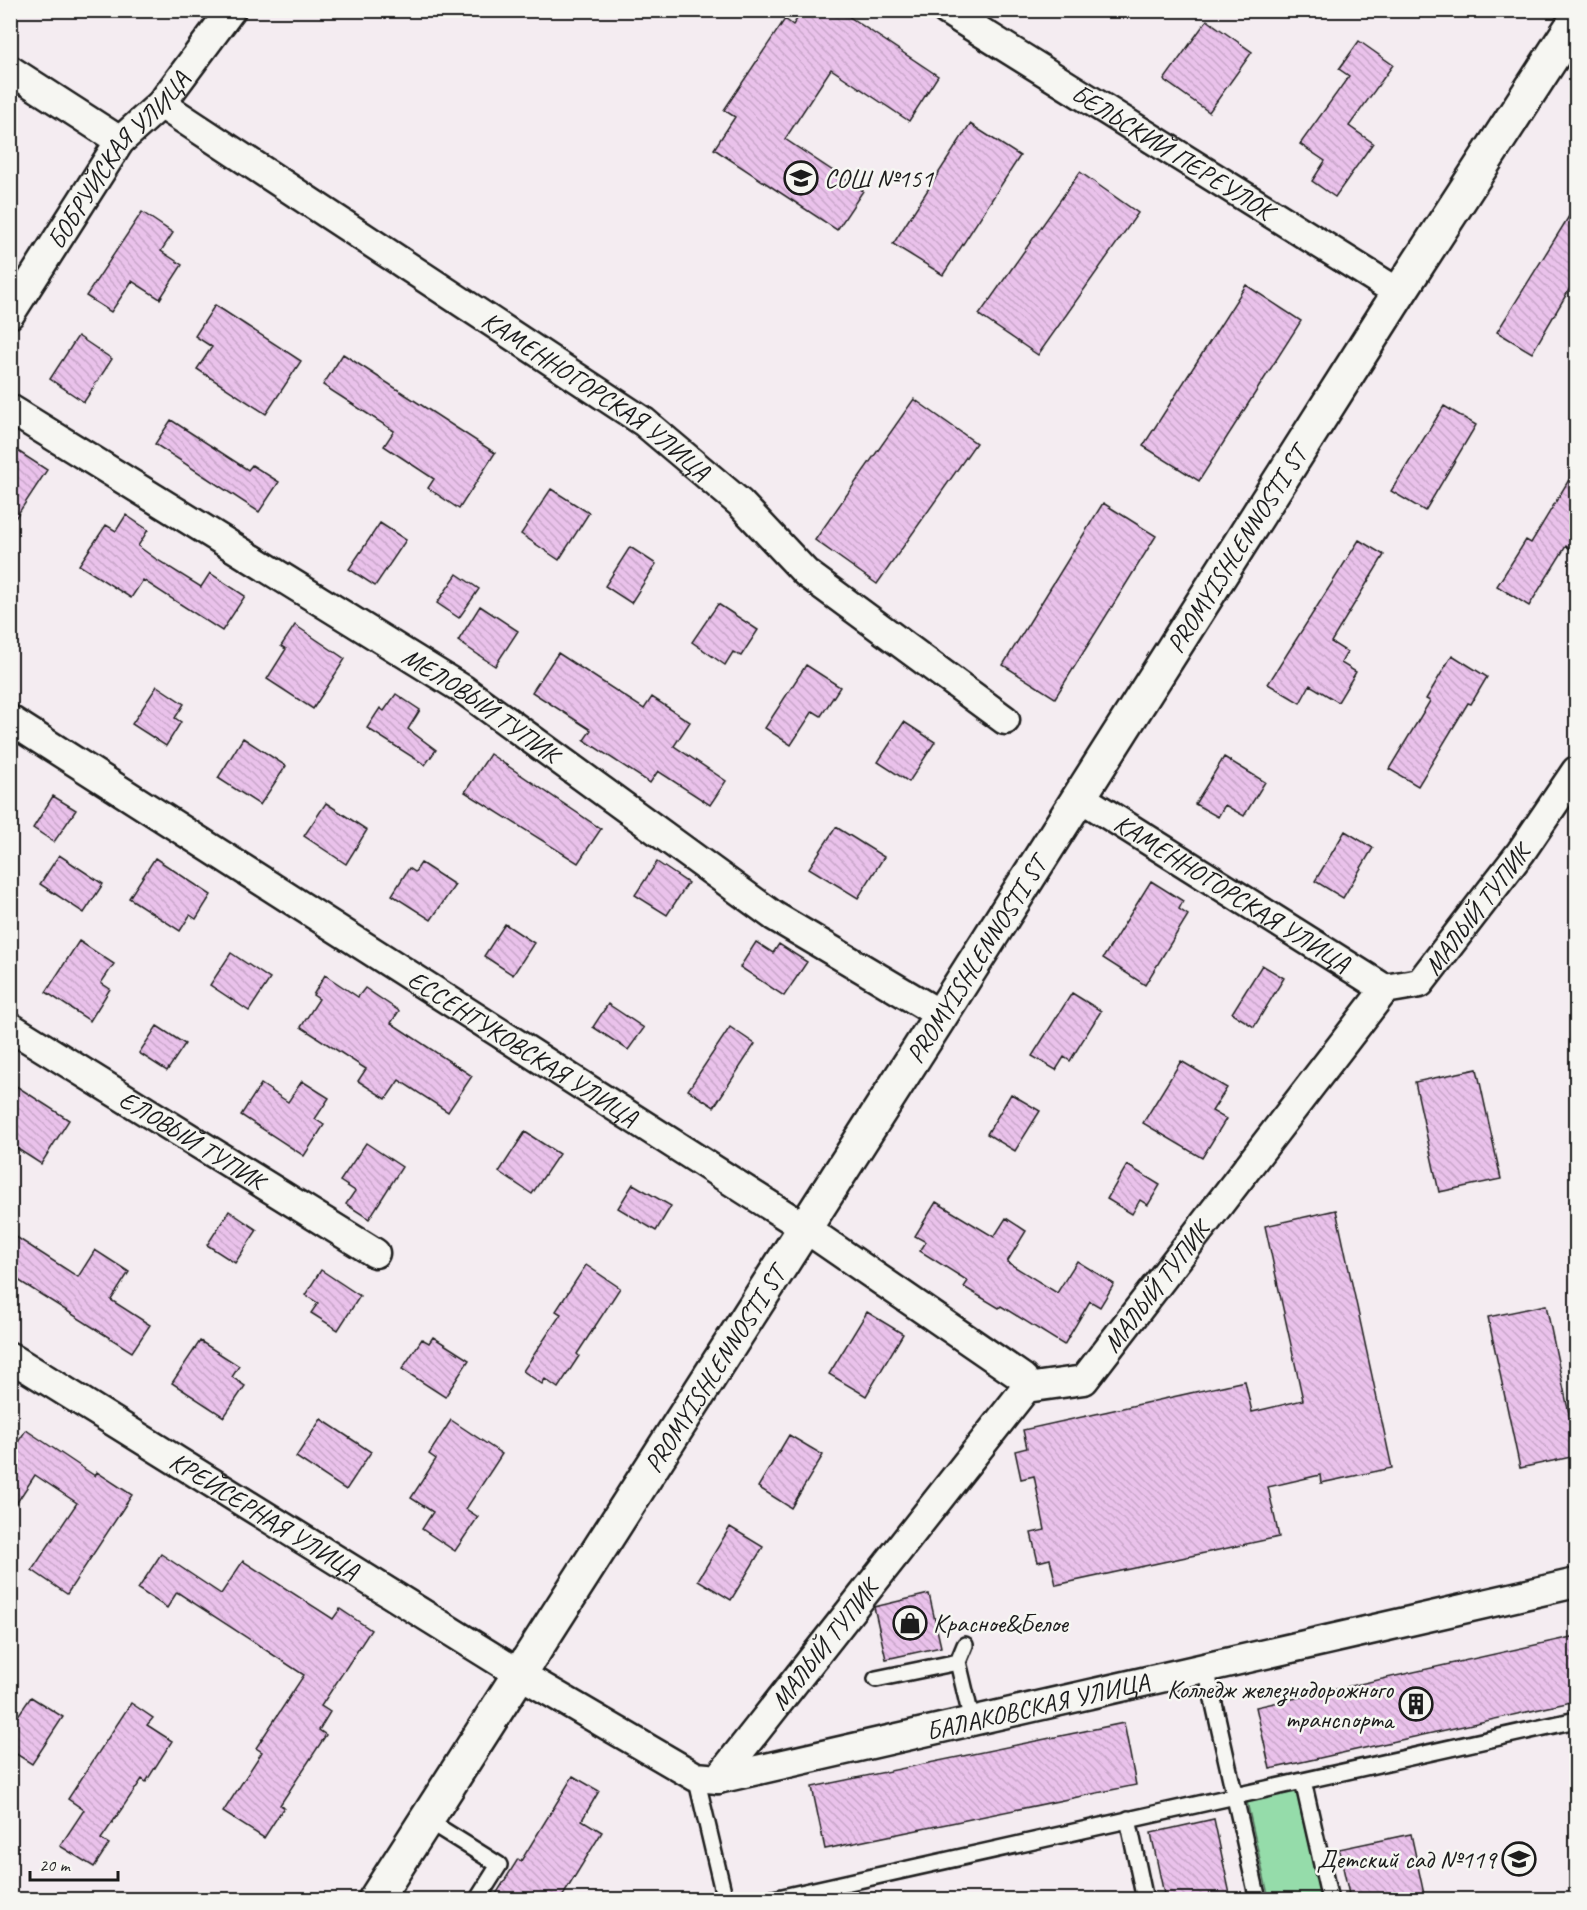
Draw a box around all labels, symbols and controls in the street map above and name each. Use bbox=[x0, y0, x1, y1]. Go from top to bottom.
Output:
street label: БОБРУЙСКАЯ УЛИЦА bbox=[39, 63, 197, 255]
street label: БЕЛЬСКИЙ ПЕРЕУЛОК bbox=[1066, 76, 1283, 229]
school or university icon: СОШ №151 bbox=[783, 160, 819, 196]
place label: СОШ №151 bbox=[824, 162, 934, 195]
street label: КАМЕННОГОРСКАЯ УЛИЦА bbox=[476, 303, 718, 488]
street label: PROMYISHLENNOSTI ST bbox=[1159, 436, 1317, 659]
street label: МЕЛОВЫЙ ТУПИК bbox=[396, 639, 569, 773]
street label: КАМЕННОГОРСКАЯ УЛИЦА bbox=[1108, 806, 1357, 980]
street label: МАЛЫЙ ТУПИК bbox=[1416, 834, 1540, 981]
street label: PROMYISHLENNOSTI ST bbox=[898, 846, 1057, 1069]
street label: ЕССЕНТУКОВСКАЯ УЛИЦА bbox=[402, 962, 645, 1134]
street label: ЕЛОВЫЙ ТУПИК bbox=[113, 1082, 274, 1199]
street label: МАЛЫЙ ТУПИК bbox=[1095, 1212, 1219, 1359]
street label: PROMYISHLENNOSTI ST bbox=[636, 1256, 795, 1478]
street label: КРЕЙСЕРНАЯ УЛИЦА bbox=[164, 1444, 366, 1587]
street label: МАЛЫЙ ТУПИК bbox=[763, 1570, 888, 1716]
shop icon: Красное&Белое bbox=[892, 1605, 928, 1641]
place label: Красное&Белое bbox=[933, 1607, 1069, 1640]
street label: БАЛАКОВСКАЯ УЛИЦА bbox=[923, 1664, 1153, 1748]
place label: Колледж железнодорожного транспорта bbox=[1167, 1673, 1395, 1736]
building icon: Колледж железнодорожного транспорта bbox=[1398, 1686, 1434, 1722]
school or university icon: Детский сад №119 bbox=[1501, 1841, 1537, 1877]
place label: Детский сад №119 bbox=[1317, 1843, 1498, 1876]
scale bar bbox=[30, 1844, 118, 1882]
text: 20 m bbox=[39, 1854, 72, 1876]

